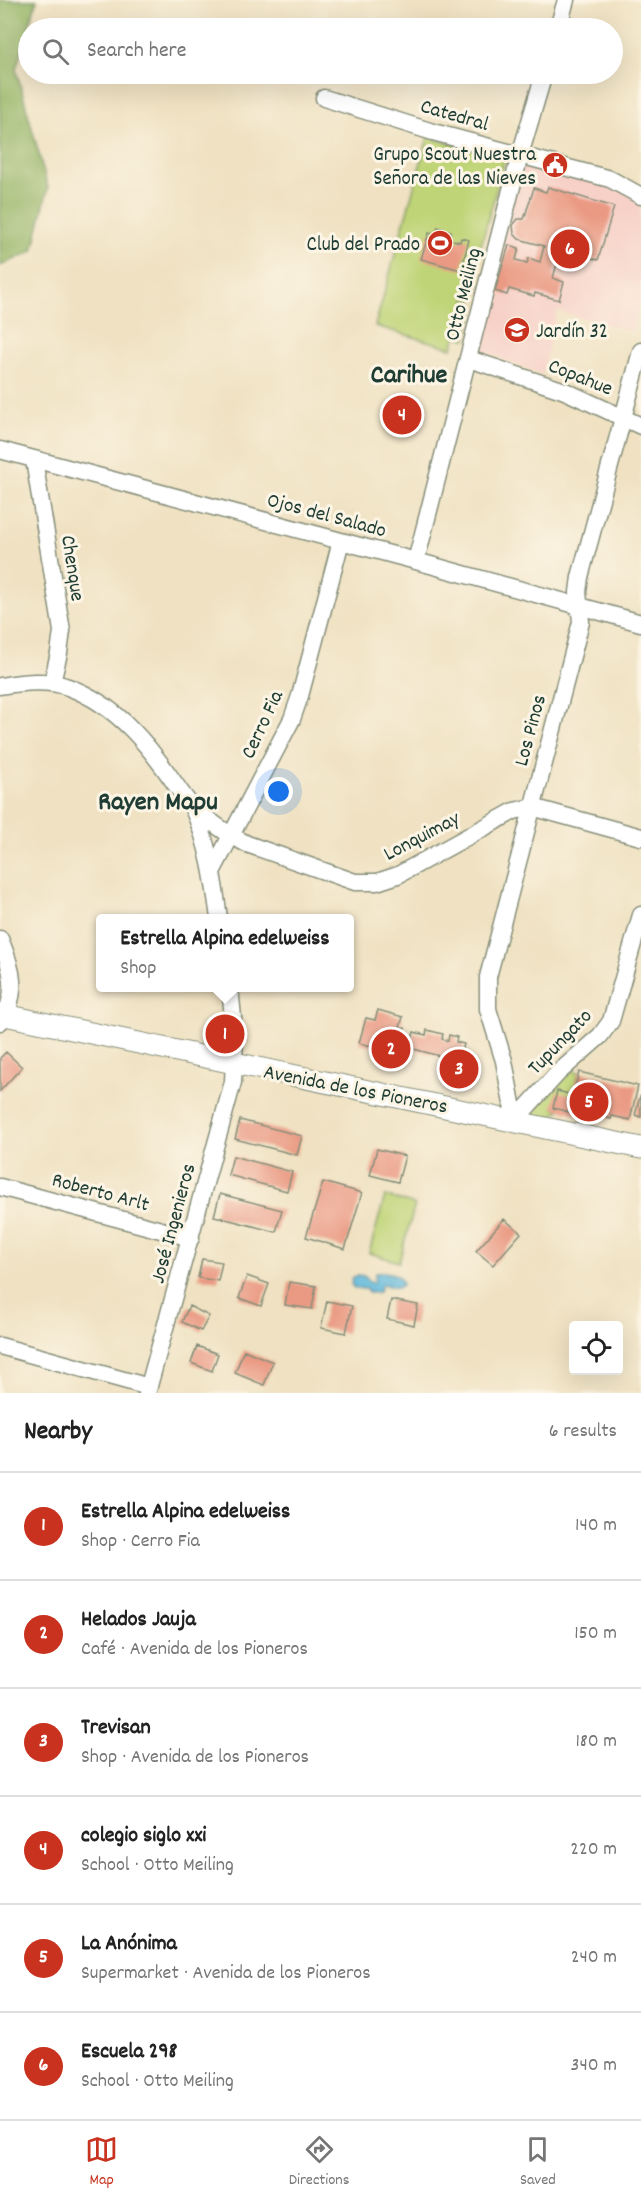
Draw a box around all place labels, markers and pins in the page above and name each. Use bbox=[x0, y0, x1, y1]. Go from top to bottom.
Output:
place label: Grupo Scout Nuestra Señora de las Nieves bbox=[373, 141, 537, 195]
public building icon: Grupo Scout Nuestra Señora de las Nieves bbox=[540, 150, 570, 180]
pin: 6 bbox=[550, 226, 590, 272]
sports icon: Club del Prado bbox=[425, 228, 455, 258]
place label: Club del Prado bbox=[306, 231, 420, 261]
school or university icon: Jardín 32 bbox=[502, 315, 532, 345]
place label: Jardín 32 bbox=[536, 318, 608, 348]
pin: 4 bbox=[382, 392, 422, 438]
pin: 1 bbox=[206, 1012, 244, 1056]
pin: 2 bbox=[372, 1026, 410, 1072]
pin: 3 bbox=[440, 1046, 478, 1092]
pin: 5 bbox=[570, 1080, 608, 1124]

